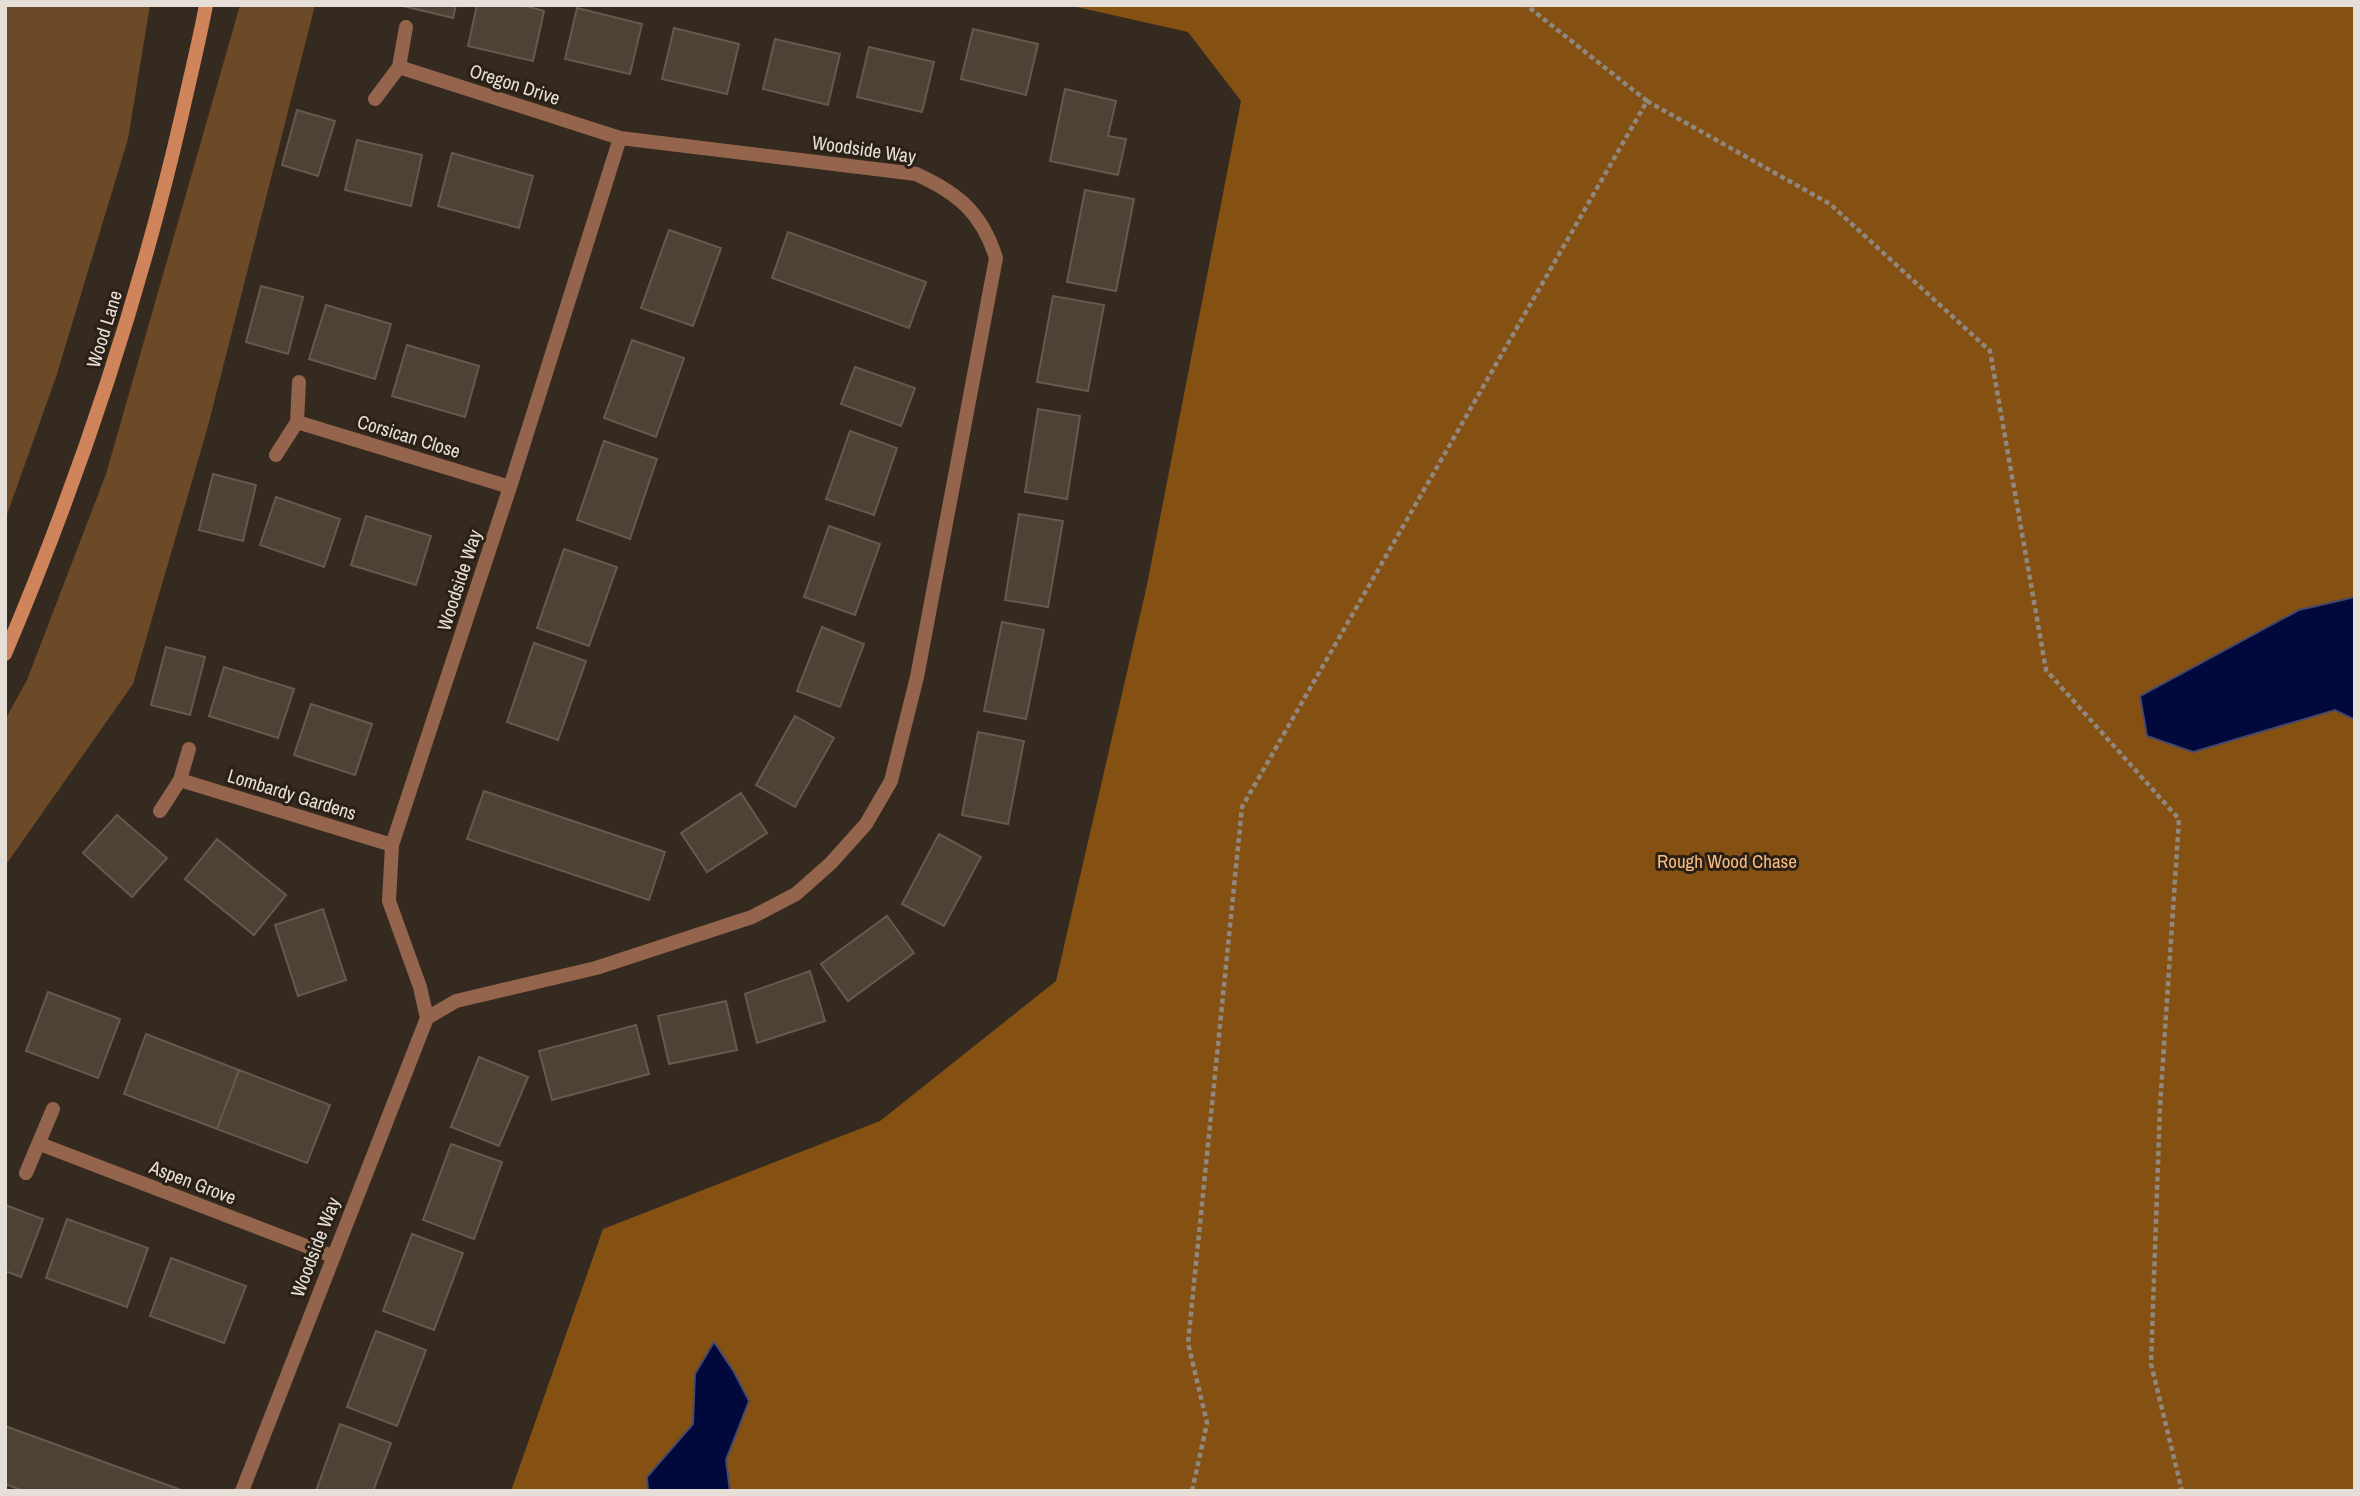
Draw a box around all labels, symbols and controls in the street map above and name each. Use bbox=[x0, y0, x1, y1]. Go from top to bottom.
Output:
street label: Oregon Drive bbox=[467, 57, 563, 111]
street label: Woodside Way bbox=[810, 129, 918, 169]
street label: Wood Lane bbox=[80, 287, 128, 371]
street label: Corsican Close bbox=[354, 408, 464, 464]
street label: Woodside Way bbox=[430, 526, 488, 634]
street label: Lombardy Gardens bbox=[224, 762, 360, 826]
park label: Rough Wood Chase bbox=[1657, 848, 1797, 874]
street label: Aspen Grove bbox=[145, 1153, 240, 1210]
street label: Woodside Way bbox=[284, 1193, 346, 1301]

